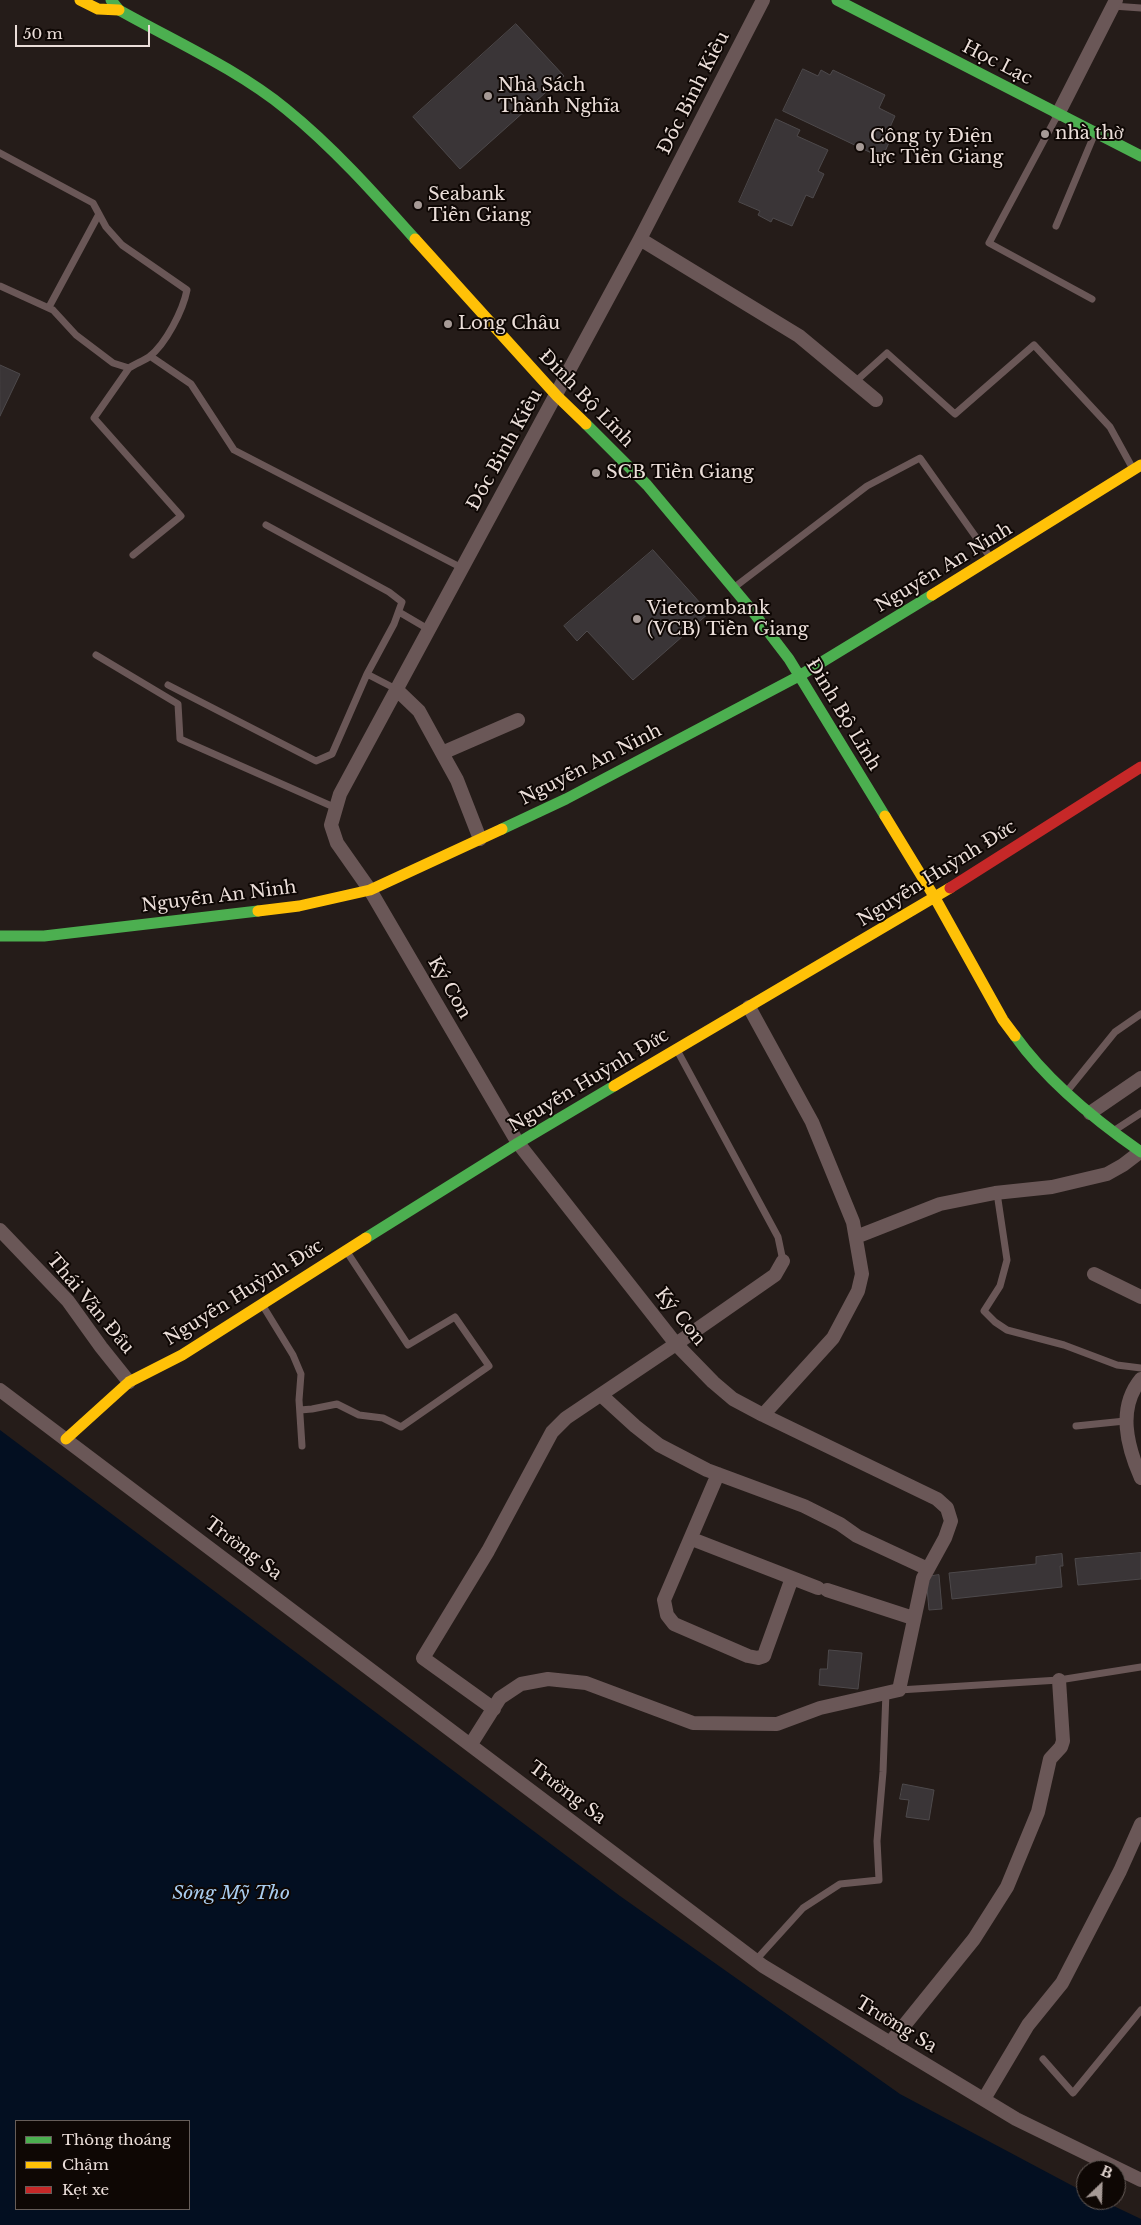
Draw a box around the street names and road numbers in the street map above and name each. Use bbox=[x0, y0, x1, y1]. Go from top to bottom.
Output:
street label: Đốc Binh Kiều bbox=[654, 28, 734, 158]
street label: Học Lạc bbox=[958, 36, 1036, 90]
street label: Đinh Bộ Lĩnh bbox=[534, 346, 638, 452]
street label: Đốc Binh Kiều bbox=[463, 386, 547, 514]
street label: Nguyễn An Ninh bbox=[872, 519, 1016, 617]
street label: Đinh Bộ Lĩnh bbox=[801, 655, 885, 775]
street label: Nguyễn An Ninh bbox=[517, 720, 665, 810]
street label: Nguyễn Huỳnh Đức bbox=[854, 816, 1020, 932]
street label: Nguyễn An Ninh bbox=[140, 877, 298, 917]
street label: Ký Con bbox=[423, 953, 475, 1023]
street label: Nguyễn Huỳnh Đức bbox=[505, 1025, 673, 1137]
street label: Nguyễn Huỳnh Đức bbox=[161, 1235, 327, 1351]
street label: Thái Văn Đẩu bbox=[42, 1250, 138, 1358]
street label: Ký Con bbox=[650, 1284, 710, 1350]
street label: Trường Sa bbox=[200, 1513, 286, 1585]
street label: Trường Sa bbox=[524, 1757, 610, 1829]
street label: Trường Sa bbox=[851, 1992, 941, 2058]

